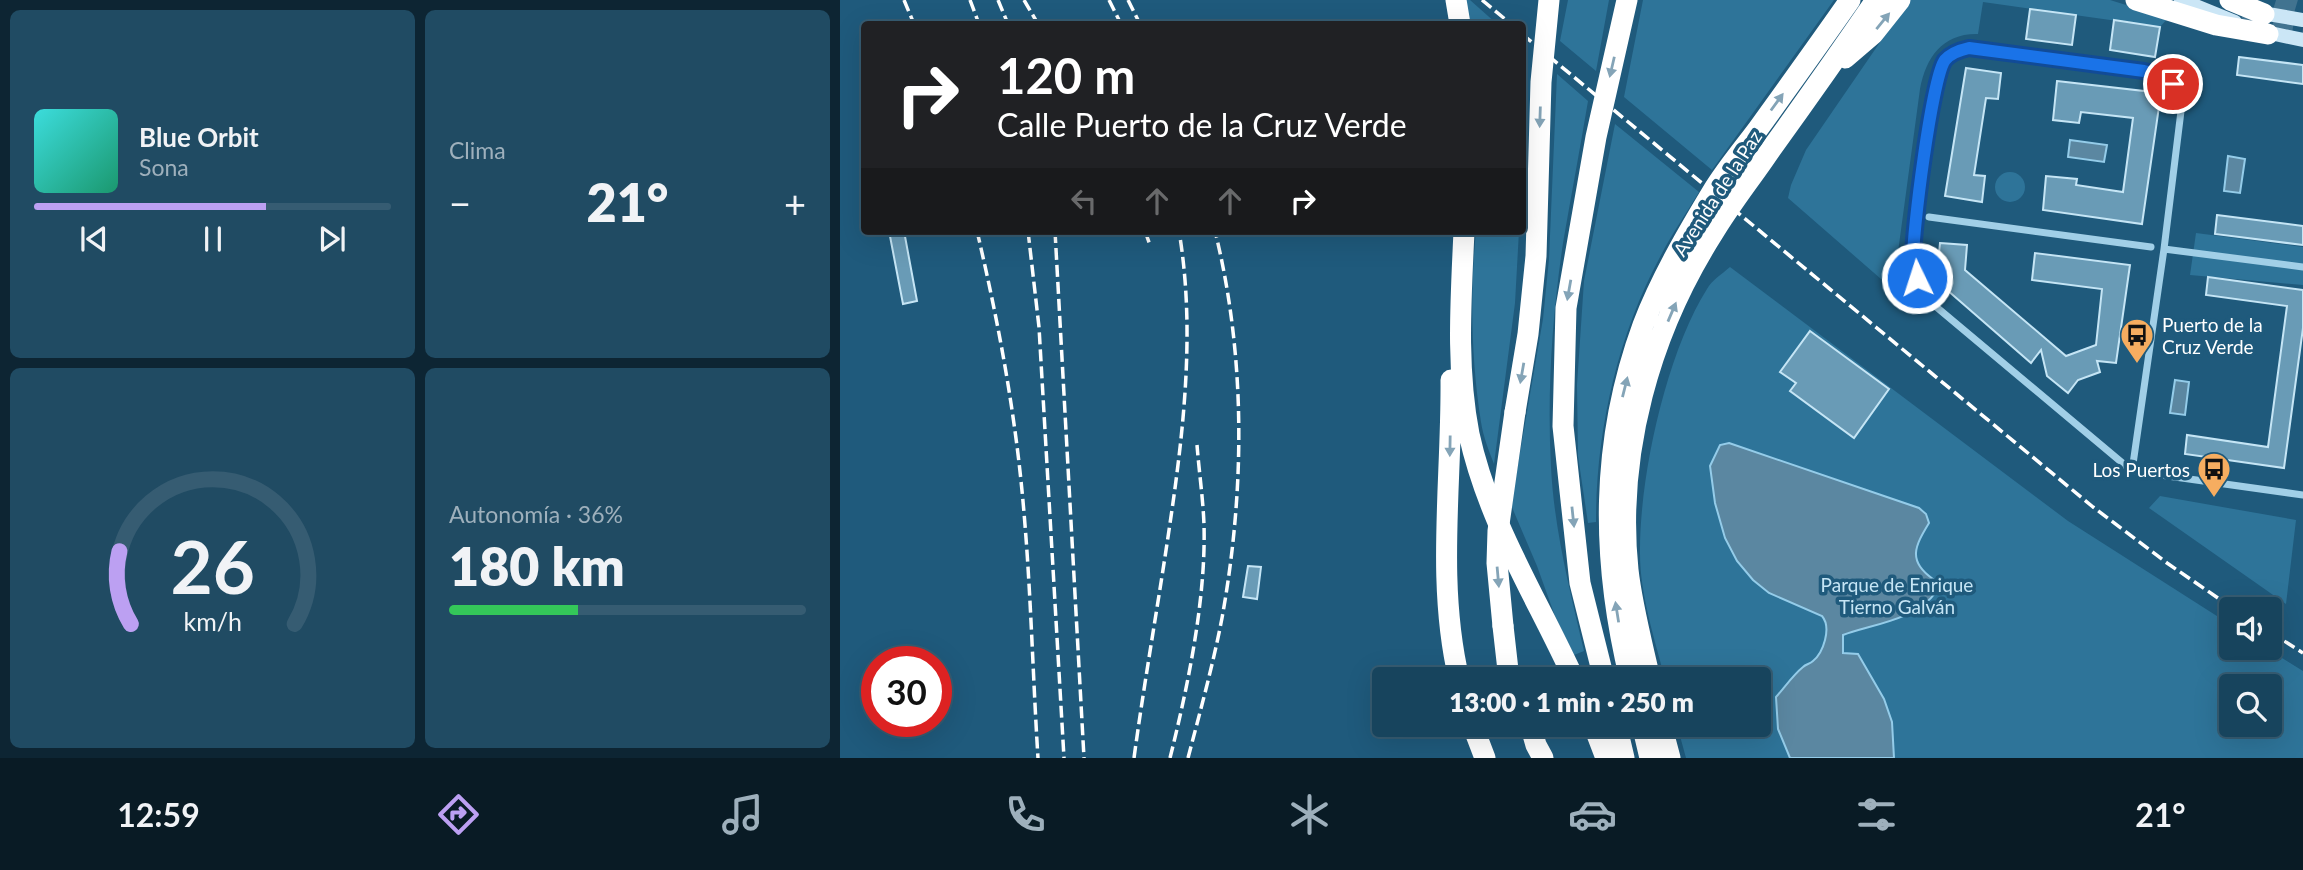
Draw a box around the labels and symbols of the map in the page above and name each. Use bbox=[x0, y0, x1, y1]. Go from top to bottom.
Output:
one-way arrow bbox=[1875, 13, 1890, 31]
pin bbox=[2143, 54, 2203, 114]
one-way arrow bbox=[1606, 56, 1617, 78]
one-way arrow bbox=[1770, 93, 1784, 111]
one-way arrow bbox=[1534, 106, 1545, 128]
street label: Avenida de la Paz bbox=[1668, 126, 1766, 260]
position arrow bbox=[1880, 241, 1954, 315]
one-way arrow bbox=[1563, 279, 1574, 301]
one-way arrow bbox=[1666, 302, 1678, 322]
place label: Puerto de la Cruz Verde bbox=[2162, 313, 2263, 358]
bus stop icon: Puerto de la Cruz Verde bbox=[2118, 316, 2156, 365]
one-way arrow bbox=[1516, 362, 1527, 384]
one-way arrow bbox=[1620, 376, 1631, 398]
one-way arrow bbox=[1444, 435, 1456, 457]
bus stop icon: Los Puertos bbox=[2195, 450, 2233, 499]
place label: Los Puertos bbox=[2092, 458, 2190, 481]
one-way arrow bbox=[1568, 506, 1579, 528]
one-way arrow bbox=[1493, 566, 1504, 588]
park label: Parque de Enrique Tierno Galván bbox=[1821, 573, 1973, 618]
one-way arrow bbox=[1611, 601, 1622, 623]
speed limit sign: 30 bbox=[861, 646, 952, 737]

